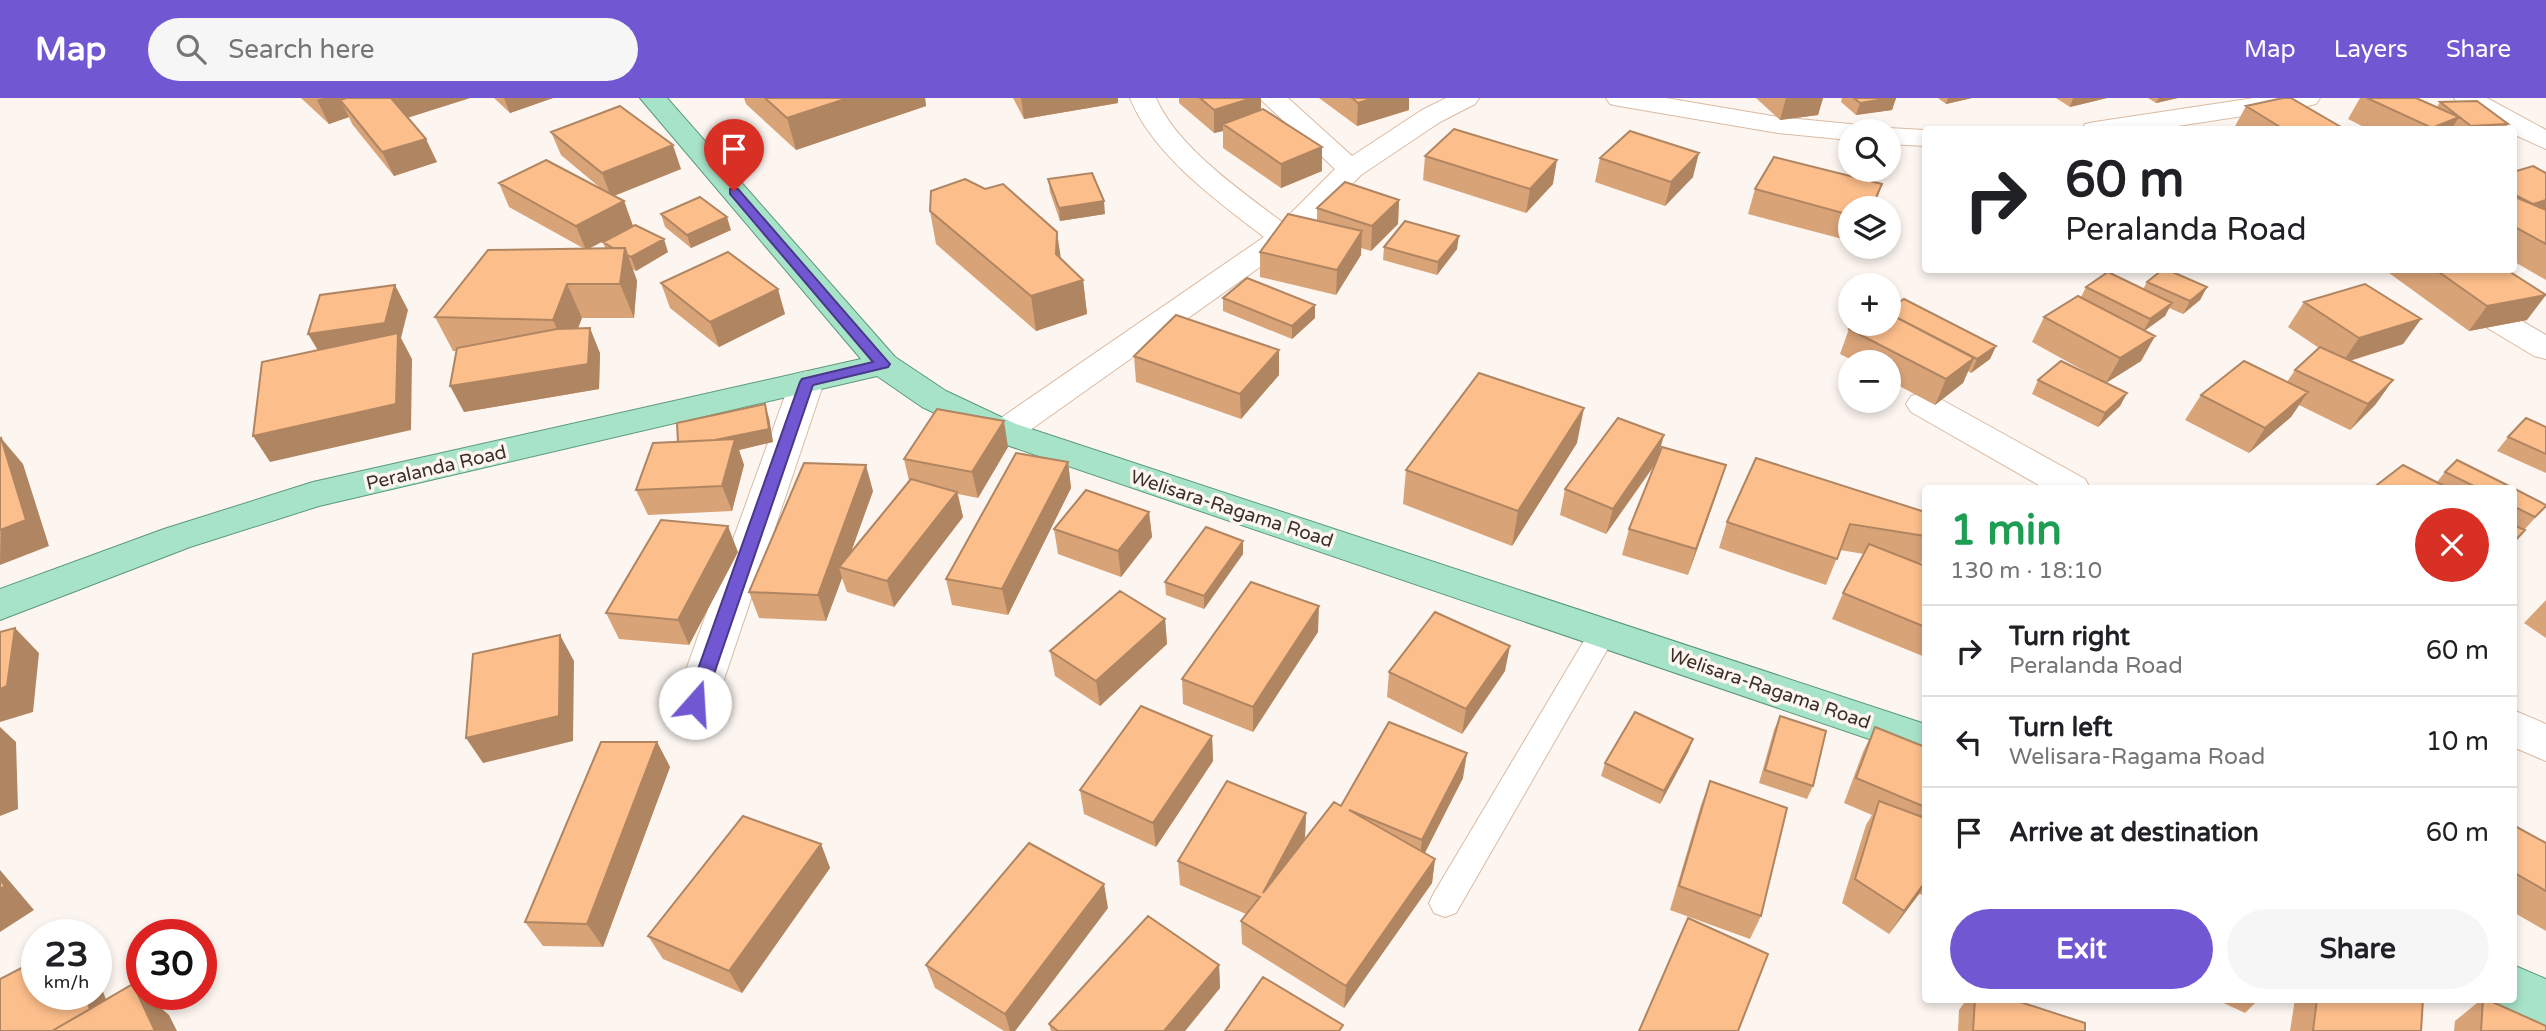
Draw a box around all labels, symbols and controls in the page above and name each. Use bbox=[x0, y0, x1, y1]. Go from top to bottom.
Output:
search box bbox=[148, 18, 638, 81]
text: Map bbox=[35, 30, 106, 69]
icon: search bbox=[172, 30, 210, 68]
text: Search here bbox=[228, 34, 374, 65]
text: Map bbox=[2244, 35, 2296, 64]
text: Layers bbox=[2334, 35, 2408, 64]
text: Share bbox=[2446, 35, 2511, 64]
pin bbox=[704, 119, 764, 191]
map controls bbox=[1838, 119, 1901, 413]
button: search bbox=[1838, 119, 1901, 182]
icon: arrive bbox=[715, 130, 753, 168]
text: 60 m bbox=[2065, 151, 2184, 210]
icon: right bbox=[1950, 154, 2041, 245]
button: layers bbox=[1838, 196, 1901, 259]
text: Peralanda Road bbox=[2065, 211, 2307, 249]
button: + bbox=[1838, 273, 1901, 336]
button: − bbox=[1838, 350, 1901, 413]
street label: Peralanda Road bbox=[364, 441, 509, 495]
street label: Welisara-Ragama Road bbox=[1128, 466, 1336, 552]
text: 1 min bbox=[1950, 505, 2062, 556]
button: close bbox=[2415, 508, 2489, 582]
text: 130 m · 18:10 bbox=[1950, 557, 2102, 585]
text: Turn right bbox=[2009, 621, 2130, 652]
icon: right bbox=[1950, 632, 1988, 670]
text: 60 m bbox=[2426, 635, 2489, 666]
street label: Welisara-Ragama Road bbox=[1666, 644, 1873, 734]
text: Peralanda Road bbox=[2009, 652, 2183, 680]
position arrow bbox=[658, 666, 732, 740]
text: Turn left bbox=[2009, 712, 2112, 743]
icon: left bbox=[1950, 723, 1988, 761]
text: 10 m bbox=[2426, 726, 2489, 757]
text: Welisara-Ragama Road bbox=[2009, 743, 2265, 771]
icon: arrive bbox=[1950, 814, 1988, 852]
text: Arrive at destination bbox=[2009, 817, 2259, 848]
text: 60 m bbox=[2426, 817, 2489, 848]
button: Exit bbox=[1950, 909, 2213, 989]
button: Share bbox=[2227, 909, 2489, 989]
speed limit sign: 30 bbox=[126, 919, 217, 1010]
text: 23 bbox=[45, 934, 88, 976]
text: km/h bbox=[44, 971, 89, 993]

